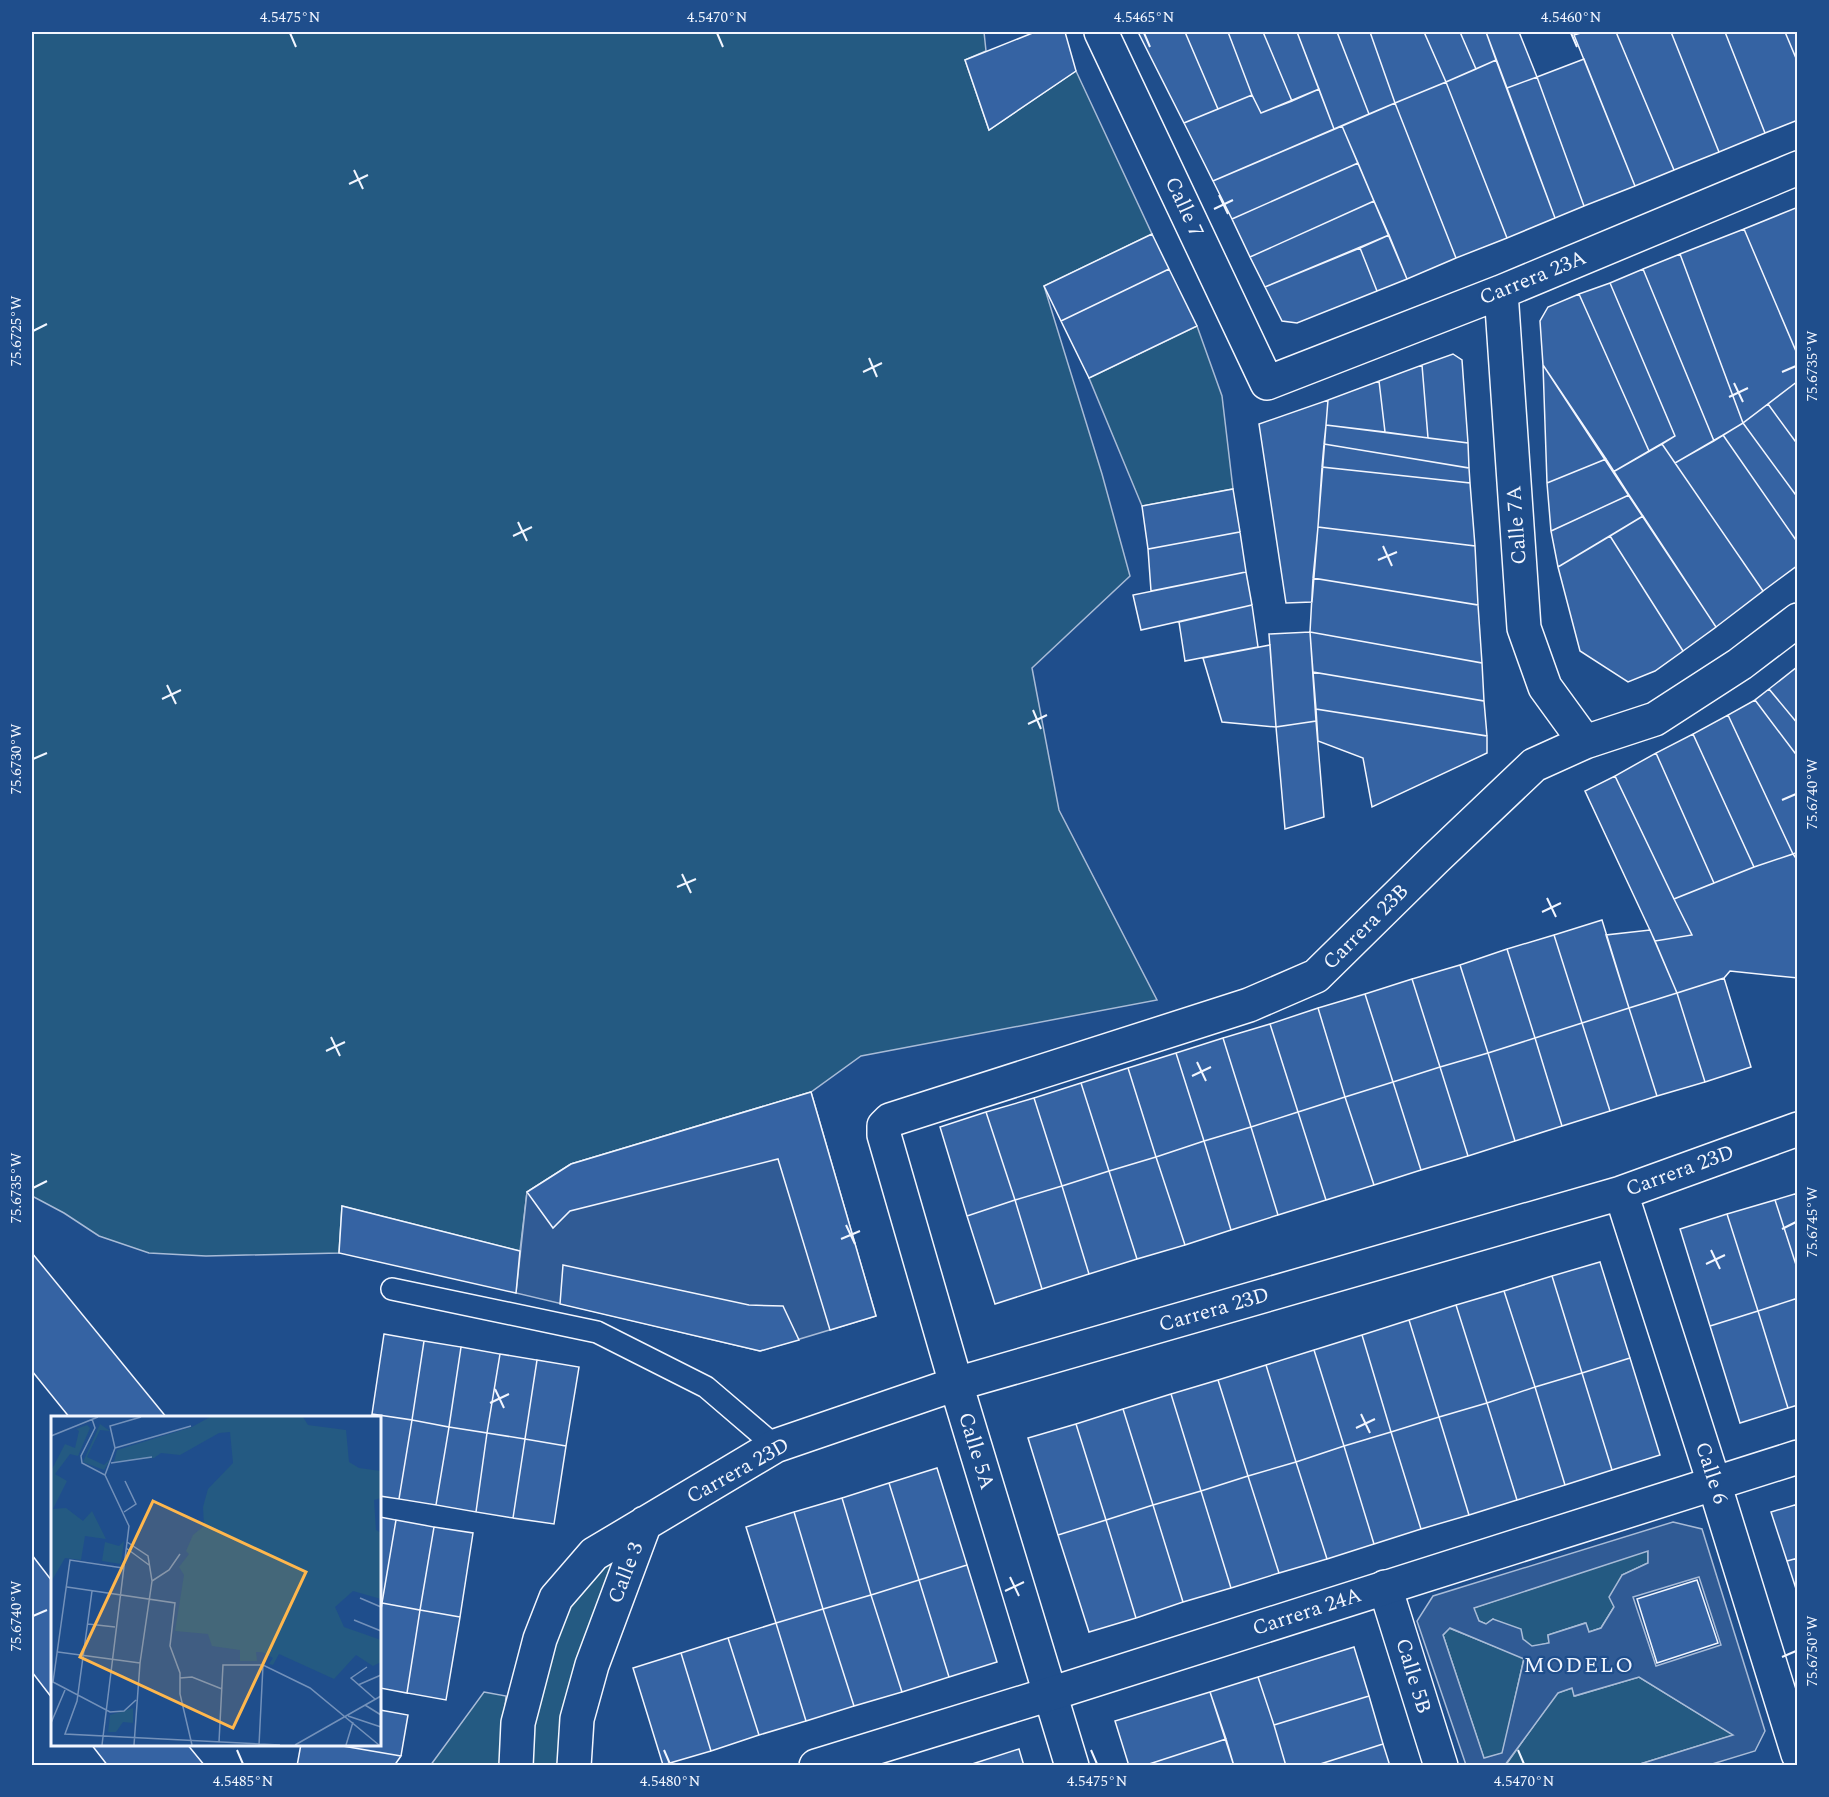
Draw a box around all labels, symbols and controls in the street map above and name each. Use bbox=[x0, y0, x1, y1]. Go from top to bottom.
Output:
text: 4.5475°N bbox=[260, 6, 320, 29]
text: 4.5470°N bbox=[687, 6, 747, 29]
text: 4.5465°N bbox=[1114, 6, 1174, 29]
text: 4.5460°N bbox=[1541, 6, 1601, 29]
street label: Calle 7 bbox=[1156, 171, 1212, 243]
street label: Carrera 23A bbox=[1475, 242, 1592, 314]
text: 75.6725°W bbox=[5, 295, 28, 366]
text: 75.6735°W bbox=[1801, 330, 1824, 401]
street label: Calle 7A bbox=[1498, 484, 1536, 566]
text: 75.6730°W bbox=[5, 723, 28, 794]
text: 75.6740°W bbox=[1801, 758, 1824, 829]
street label: Carrera 23B bbox=[1315, 876, 1417, 978]
street label: Carrera 23D bbox=[1621, 1137, 1739, 1205]
text: 75.6735°W bbox=[5, 1152, 28, 1223]
text: 75.6745°W bbox=[1801, 1186, 1824, 1257]
street label: Carrera 23D bbox=[1155, 1279, 1273, 1341]
street label: Calle 5A bbox=[949, 1408, 1003, 1494]
inset map bbox=[51, 1416, 381, 1746]
street label: Carrera 23D bbox=[681, 1429, 795, 1513]
street label: Calle 6 bbox=[1686, 1438, 1736, 1508]
street label: Calle 3 bbox=[600, 1537, 653, 1608]
street label: Carrera 24A bbox=[1248, 1579, 1366, 1645]
text: 75.6740°W bbox=[5, 1580, 28, 1651]
text: 75.6750°W bbox=[1801, 1615, 1824, 1686]
street label: Calle 5B bbox=[1386, 1634, 1440, 1718]
district label: MODELO bbox=[1524, 1649, 1634, 1682]
text: 4.5485°N bbox=[213, 1770, 273, 1793]
text: 4.5480°N bbox=[640, 1770, 700, 1793]
text: 4.5475°N bbox=[1067, 1770, 1127, 1793]
text: 4.5470°N bbox=[1494, 1770, 1554, 1793]

